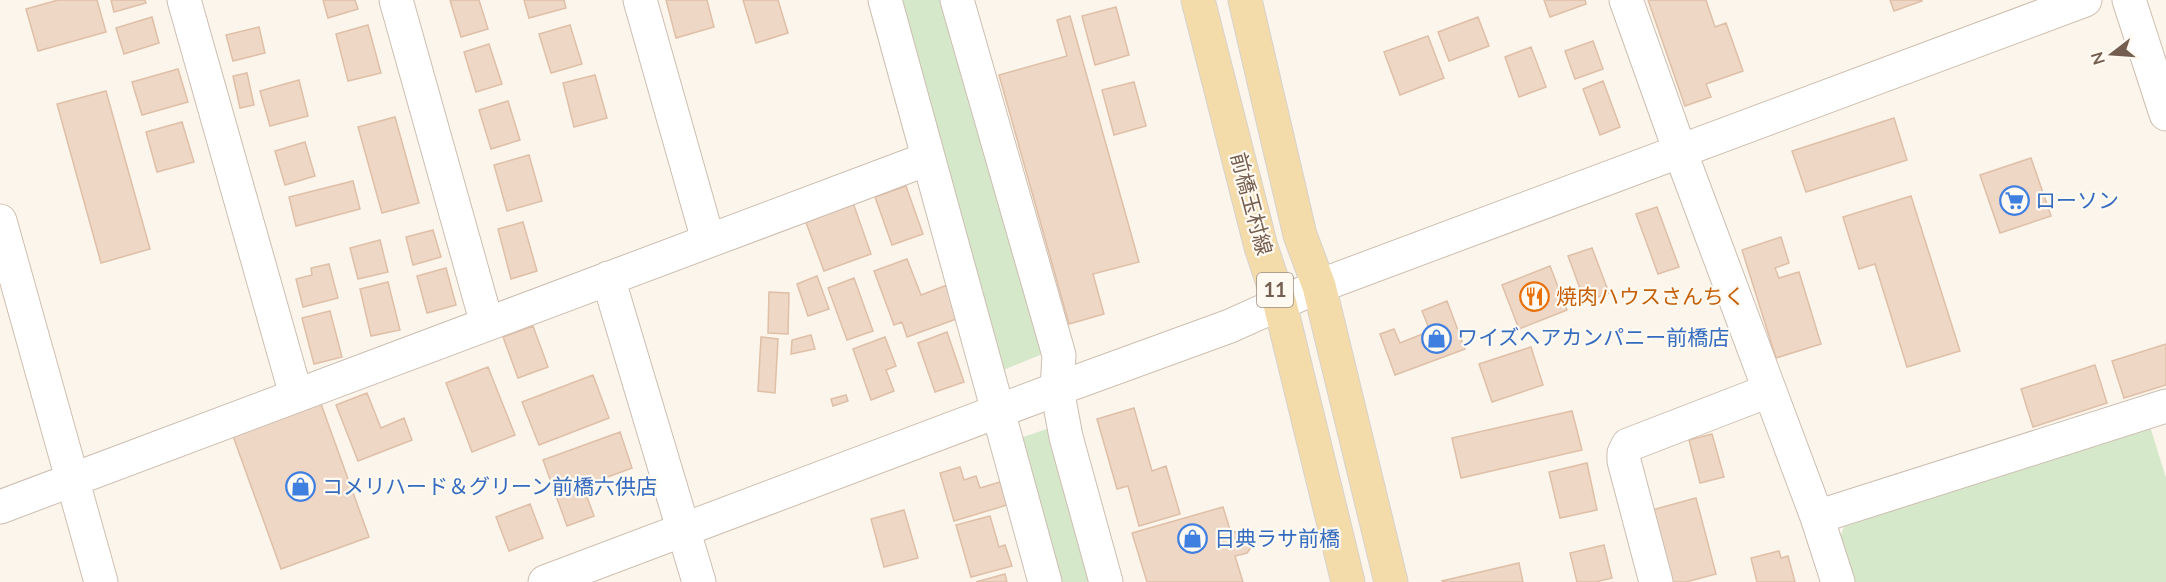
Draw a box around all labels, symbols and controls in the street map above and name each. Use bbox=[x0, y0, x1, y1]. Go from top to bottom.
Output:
north arrow bbox=[2082, 24, 2142, 84]
text: N bbox=[2086, 50, 2108, 67]
street label: 前橋玉村線 bbox=[1227, 150, 1278, 258]
supermarket icon: ローソン bbox=[1998, 185, 2030, 217]
place label: ローソン bbox=[2035, 187, 2119, 212]
road number: 11 bbox=[1257, 273, 1293, 307]
restaurant icon: 焼肉ハウスさんちく bbox=[1519, 281, 1551, 313]
place label: 焼肉ハウスさんちく bbox=[1556, 283, 1745, 308]
shop icon: ワイズヘアカンパニー前橋店 bbox=[1420, 322, 1452, 354]
place label: ワイズヘアカンパニー前橋店 bbox=[1457, 324, 1729, 349]
shop icon: コメリハード＆グリーン前橋六供店 bbox=[285, 471, 317, 503]
place label: コメリハード＆グリーン前橋六供店 bbox=[322, 473, 657, 498]
shop icon: 日典ラサ前橋 bbox=[1177, 523, 1209, 555]
place label: 日典ラサ前橋 bbox=[1214, 525, 1340, 550]

